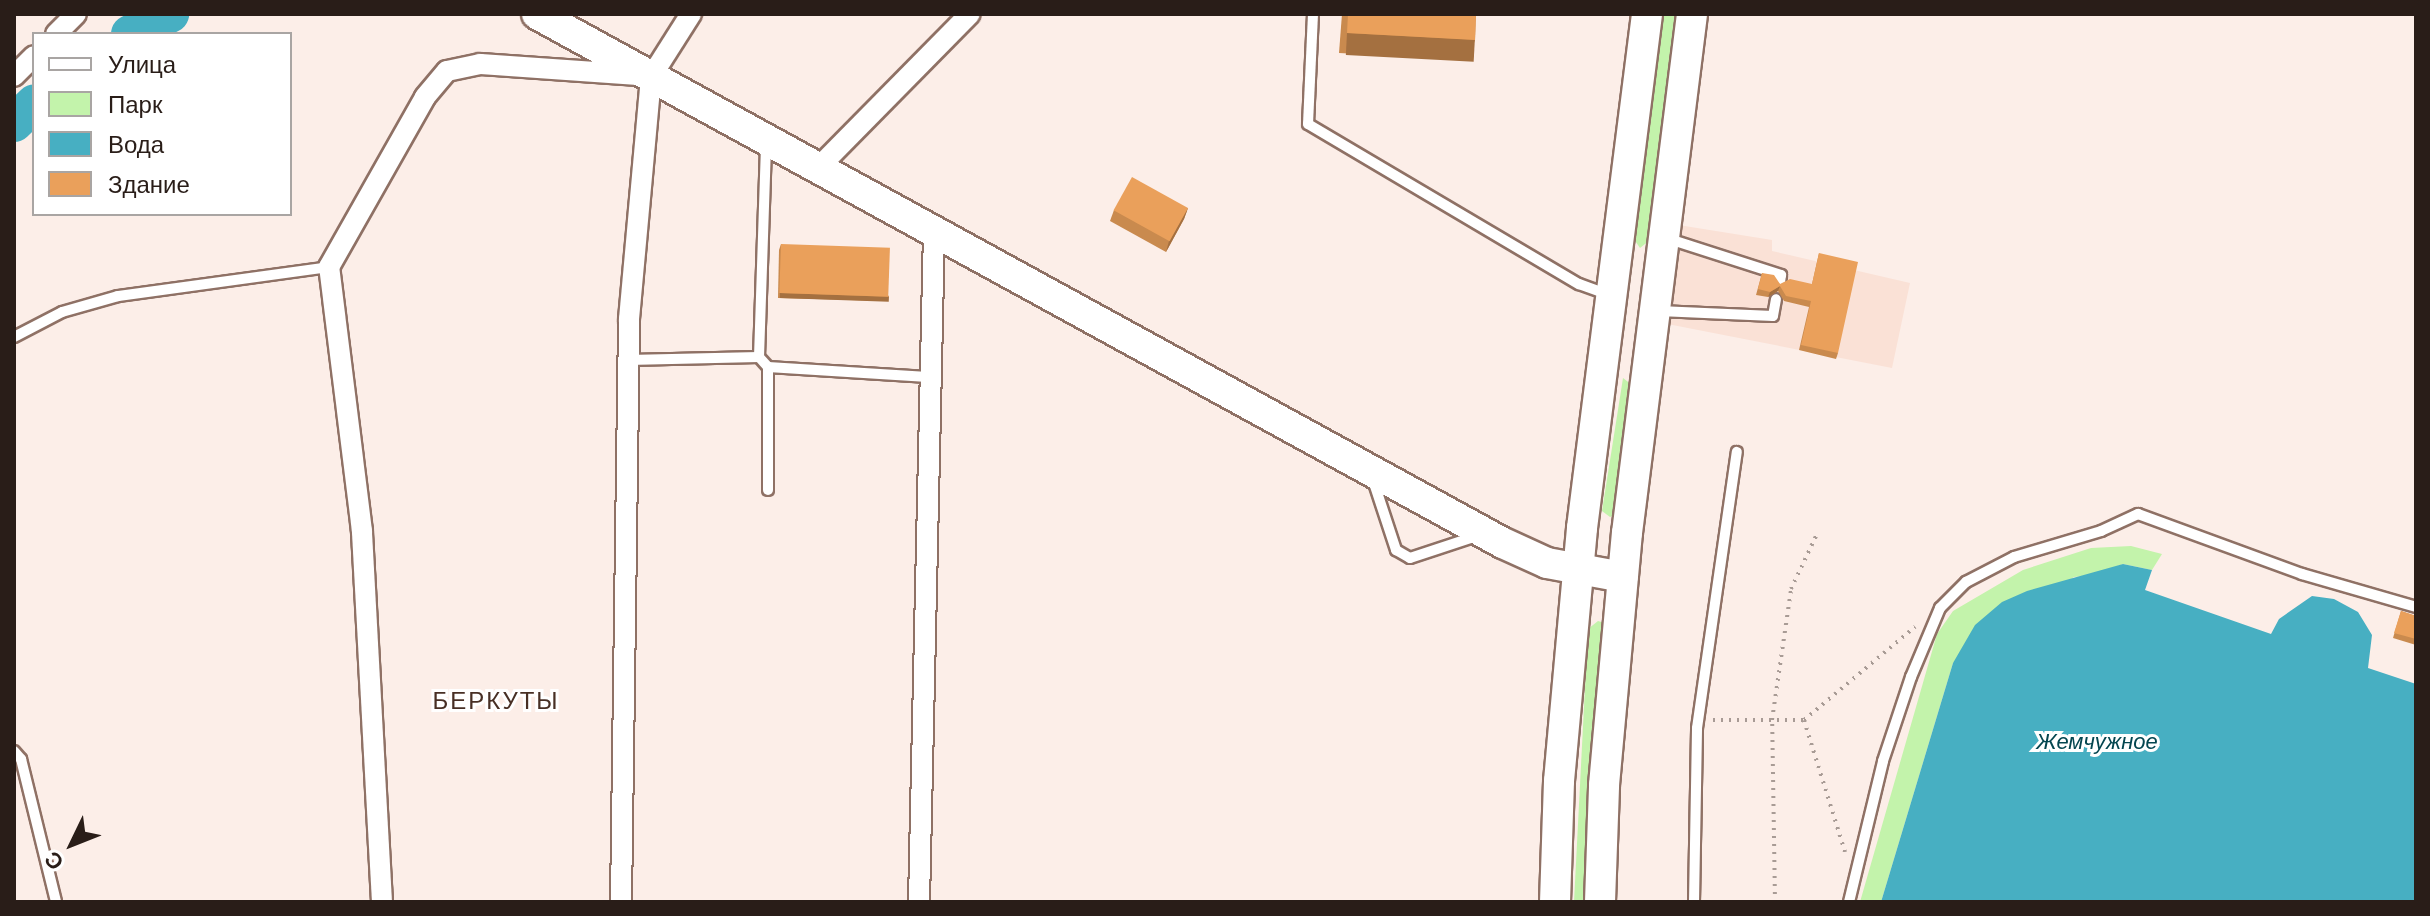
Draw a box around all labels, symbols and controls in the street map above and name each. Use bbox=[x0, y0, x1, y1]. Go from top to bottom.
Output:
legend bbox=[32, 32, 292, 216]
text: Улица bbox=[108, 49, 176, 80]
text: Парк bbox=[108, 89, 162, 120]
text: Вода bbox=[108, 129, 164, 160]
text: Здание bbox=[108, 169, 190, 200]
district label: БЕРКУТЫ bbox=[432, 687, 560, 715]
water label: Жемчужное bbox=[2036, 729, 2158, 755]
north arrow bbox=[32, 804, 112, 884]
text: С bbox=[38, 845, 70, 876]

